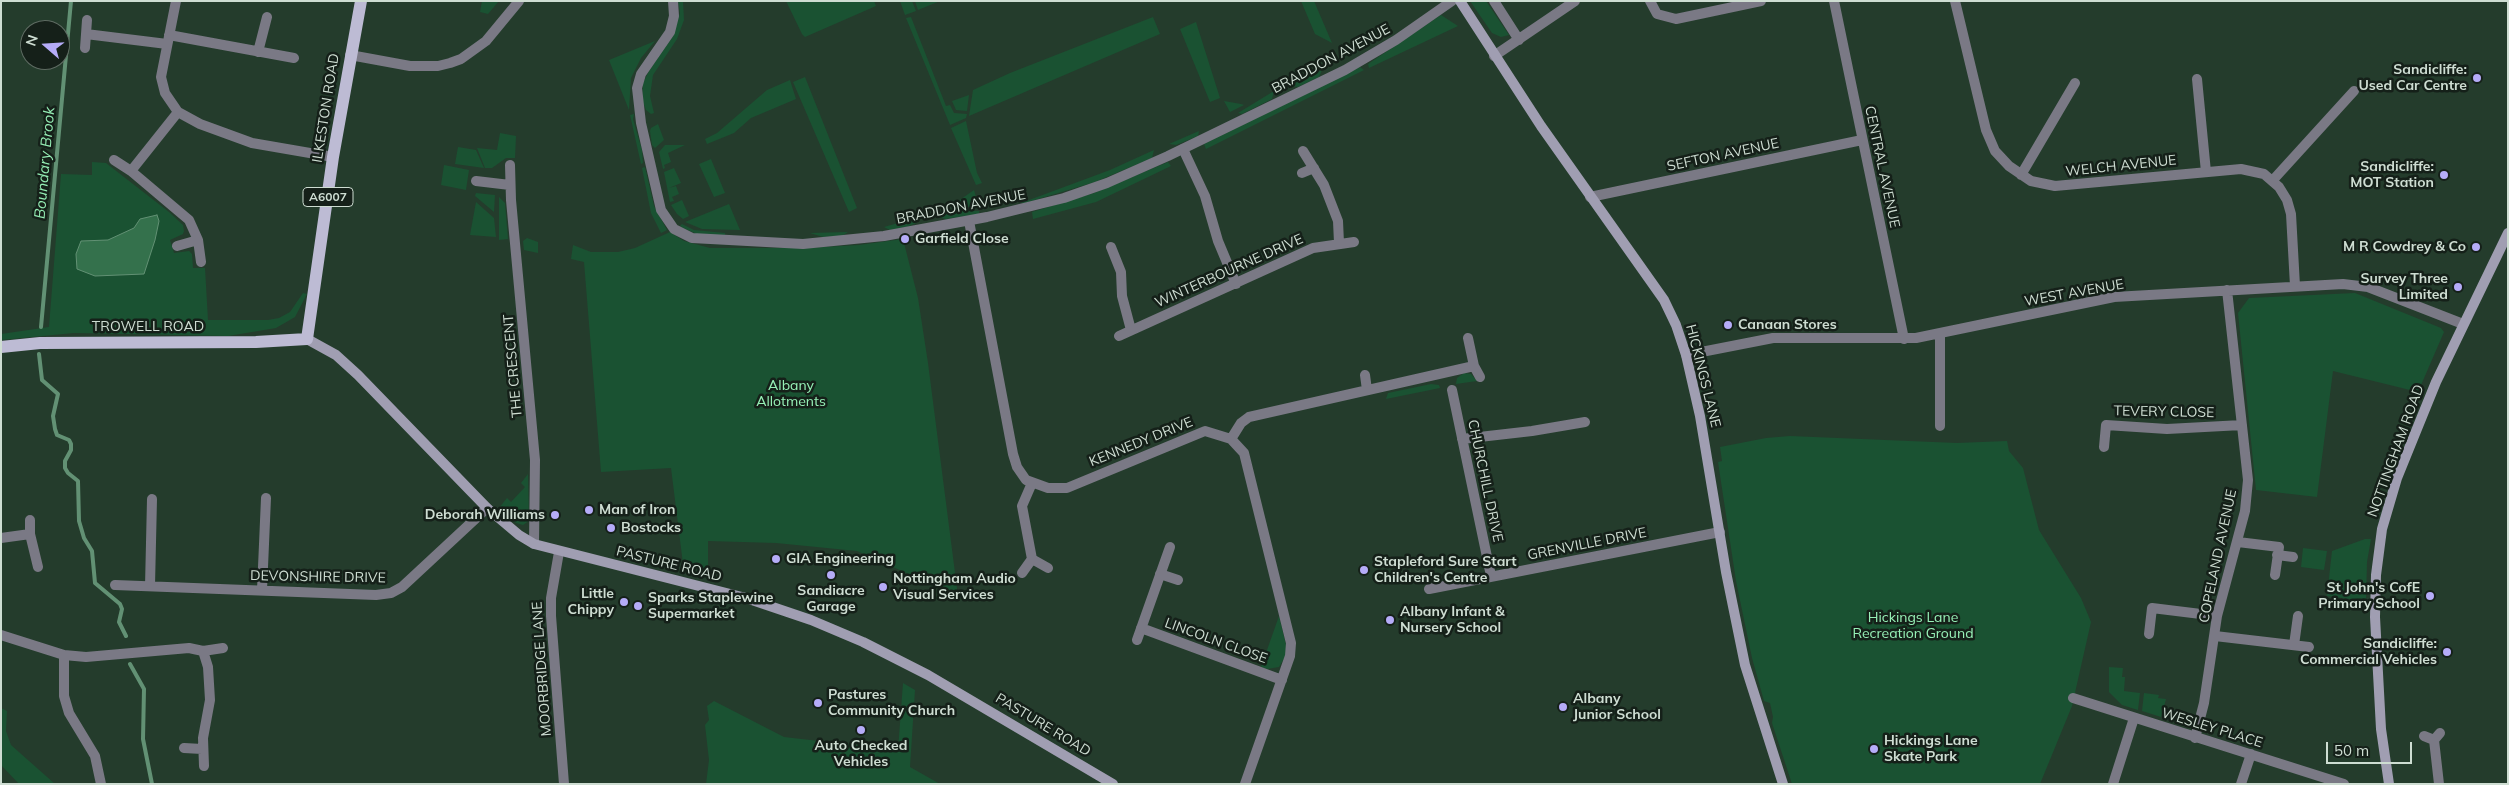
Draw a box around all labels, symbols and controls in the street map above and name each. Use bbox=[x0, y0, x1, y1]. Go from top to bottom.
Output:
north arrow bbox=[20, 20, 70, 70]
street label: BRADDON AVENUE bbox=[1269, 21, 1393, 97]
text: N bbox=[22, 33, 42, 48]
street label: ILKESTON ROAD bbox=[309, 52, 343, 164]
place label: Sandicliffe: Used Car Centre bbox=[2359, 62, 2467, 94]
marker: Sandicliffe: Used Car Centre bbox=[2471, 72, 2483, 84]
street label: CENTRAL AVENUE bbox=[1861, 104, 1903, 230]
water label: Boundary Brook bbox=[31, 106, 59, 220]
street label: SEFTON AVENUE bbox=[1665, 135, 1781, 175]
street label: WELCH AVENUE bbox=[2065, 152, 2177, 180]
place label: Sandicliffe: MOT Station bbox=[2350, 159, 2434, 192]
marker: Sandicliffe: MOT Station bbox=[2438, 169, 2450, 181]
street label: BRADDON AVENUE bbox=[895, 186, 1027, 228]
road number: A6007 bbox=[303, 188, 353, 206]
place label: Garfield Close bbox=[915, 231, 1009, 247]
street label: WINTERBOURNE DRIVE bbox=[1152, 231, 1306, 311]
marker: Garfield Close bbox=[899, 233, 911, 245]
place label: M R Cowdrey & Co bbox=[2343, 239, 2466, 255]
marker: M R Cowdrey & Co bbox=[2470, 241, 2482, 253]
place label: Survey Three Limited bbox=[2360, 271, 2448, 304]
street label: WEST AVENUE bbox=[2023, 276, 2125, 310]
marker: Survey Three Limited bbox=[2452, 281, 2464, 293]
street label: THE CRESCENT bbox=[500, 314, 526, 418]
place label: Canaan Stores bbox=[1738, 317, 1837, 333]
street label: TROWELL ROAD bbox=[92, 319, 204, 335]
marker: Canaan Stores bbox=[1722, 319, 1734, 331]
street label: HICKINGS LANE bbox=[1682, 323, 1724, 429]
park label: Albany Allotments bbox=[756, 378, 826, 411]
street label: NOTTINGHAM ROAD bbox=[2364, 382, 2428, 520]
street label: TEVERY CLOSE bbox=[2113, 403, 2215, 421]
street label: KENNEDY DRIVE bbox=[1087, 414, 1195, 470]
street label: CHURCHILL DRIVE bbox=[1464, 418, 1506, 544]
street label: COPELAND AVENUE bbox=[2196, 488, 2240, 624]
place label: Man of Iron bbox=[599, 502, 675, 518]
marker: Man of Iron bbox=[583, 504, 595, 516]
place label: Deborah Williams bbox=[425, 507, 545, 523]
marker: Deborah Williams bbox=[549, 509, 561, 521]
place label: Bostocks bbox=[621, 520, 681, 536]
marker: Bostocks bbox=[605, 522, 617, 534]
street label: GRENVILLE DRIVE bbox=[1526, 524, 1648, 564]
street label: PASTURE ROAD bbox=[615, 543, 723, 585]
place label: GIA Engineering bbox=[786, 551, 894, 567]
marker: GIA Engineering bbox=[770, 553, 782, 565]
place label: Stapleford Sure Start Children's Centre bbox=[1374, 554, 1517, 586]
marker: Stapleford Sure Start Children's Centre bbox=[1358, 564, 1370, 576]
street label: DEVONSHIRE DRIVE bbox=[250, 567, 386, 587]
marker: Sandiacre Garage bbox=[825, 569, 837, 581]
place label: Nottingham Audio Visual Services bbox=[893, 571, 1016, 604]
place label: St John's CofE Primary School bbox=[2318, 580, 2420, 612]
marker: Nottingham Audio Visual Services bbox=[877, 581, 889, 593]
place label: Sandiacre Garage bbox=[797, 583, 865, 616]
place label: Little Chippy bbox=[567, 586, 614, 618]
place label: Sparks Staplewine Supermarket bbox=[648, 590, 773, 622]
marker: St John's CofE Primary School bbox=[2424, 590, 2436, 602]
marker: Little Chippy bbox=[618, 596, 630, 608]
marker: Sparks Staplewine Supermarket bbox=[632, 600, 644, 612]
street label: MOORBRIDGE LANE bbox=[529, 601, 555, 737]
place label: Albany Infant & Nursery School bbox=[1400, 604, 1505, 636]
park label: Hickings Lane Recreation Ground bbox=[1852, 610, 1974, 642]
marker: Albany Infant & Nursery School bbox=[1384, 614, 1396, 626]
street label: LINCOLN CLOSE bbox=[1162, 615, 1270, 667]
place label: Sandicliffe: Commercial Vehicles bbox=[2300, 636, 2437, 669]
marker: Sandicliffe: Commercial Vehicles bbox=[2441, 646, 2453, 658]
place label: Pastures Community Church bbox=[828, 687, 955, 720]
street label: PASTURE ROAD bbox=[992, 690, 1094, 760]
place label: Albany Junior School bbox=[1573, 691, 1661, 724]
marker: Pastures Community Church bbox=[812, 697, 824, 709]
marker: Albany Junior School bbox=[1557, 701, 1569, 713]
street label: WESLEY PLACE bbox=[2159, 705, 2265, 751]
marker: Auto Checked Vehicles bbox=[855, 724, 867, 736]
scale bar bbox=[2329, 732, 2415, 764]
place label: Hickings Lane Skate Park bbox=[1884, 733, 1978, 766]
place label: Auto Checked Vehicles bbox=[815, 738, 907, 770]
text: 50 m bbox=[2334, 741, 2369, 760]
marker: Hickings Lane Skate Park bbox=[1868, 743, 1880, 755]

